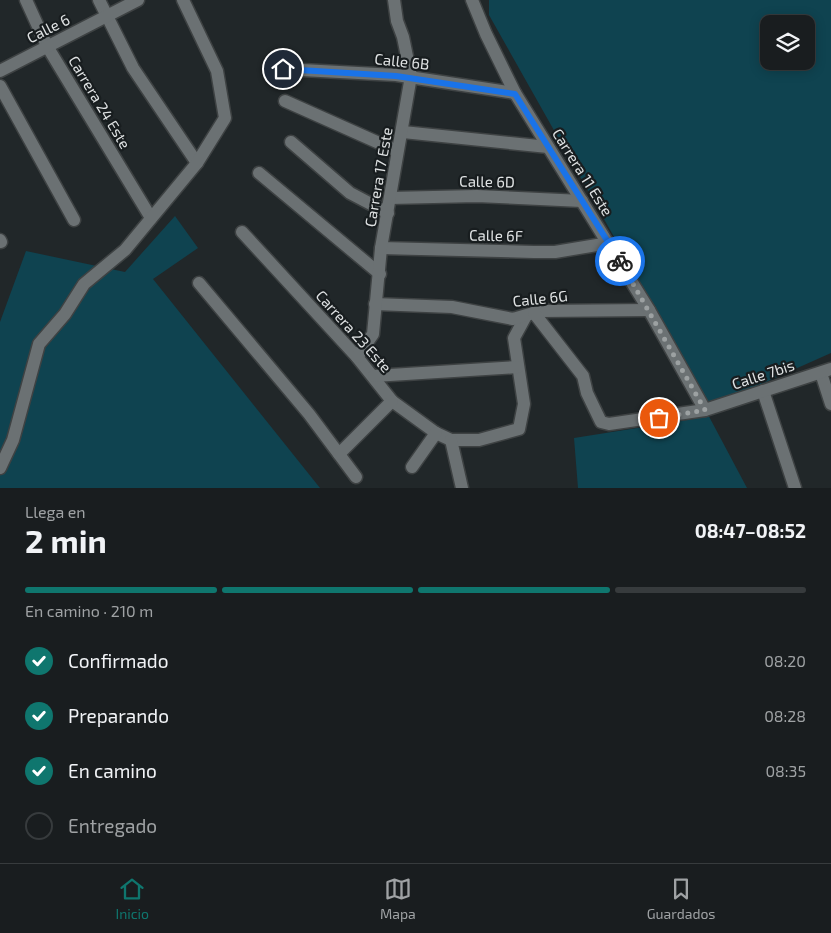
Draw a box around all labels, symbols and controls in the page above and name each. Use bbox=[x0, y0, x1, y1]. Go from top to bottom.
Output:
street label: Calle 6 bbox=[24, 10, 72, 46]
map controls bbox=[760, 15, 815, 70]
button: layers bbox=[760, 15, 815, 70]
pin bbox=[262, 48, 304, 90]
street label: Calle 6B bbox=[374, 49, 430, 73]
street label: Carrera 24 Este bbox=[65, 52, 135, 152]
icon: home bbox=[269, 55, 297, 83]
street label: Carrera 11 Este bbox=[549, 125, 617, 219]
street label: Carrera 17 Este bbox=[360, 126, 396, 228]
street label: Calle 6D bbox=[459, 172, 515, 190]
street label: Calle 6F bbox=[469, 226, 523, 244]
courier bbox=[595, 236, 645, 286]
icon: bike bbox=[606, 247, 634, 275]
street label: Carrera 23 Este bbox=[312, 286, 396, 376]
street label: Calle 6G bbox=[512, 286, 568, 310]
street label: Calle 7bis bbox=[729, 355, 797, 393]
pin bbox=[638, 397, 680, 439]
icon: bag bbox=[645, 404, 673, 432]
text: Llega en bbox=[25, 502, 86, 521]
text: 08:47–08:52 bbox=[695, 519, 806, 542]
text: 2 min bbox=[25, 521, 107, 559]
text: En camino · 210 m bbox=[25, 601, 153, 620]
icon: check bbox=[25, 647, 53, 675]
text: Confirmado bbox=[68, 649, 169, 672]
text: 08:20 bbox=[764, 651, 806, 670]
icon: check bbox=[25, 702, 53, 730]
text: Preparando bbox=[68, 704, 169, 727]
text: 08:28 bbox=[764, 706, 806, 725]
icon: check bbox=[25, 757, 53, 785]
text: En camino bbox=[68, 759, 157, 782]
text: 08:35 bbox=[765, 761, 806, 780]
text: Entregado bbox=[68, 814, 157, 837]
tab: Inicio bbox=[115, 875, 149, 922]
tab: Mapa bbox=[380, 875, 416, 922]
tab: Guardados bbox=[647, 875, 715, 922]

